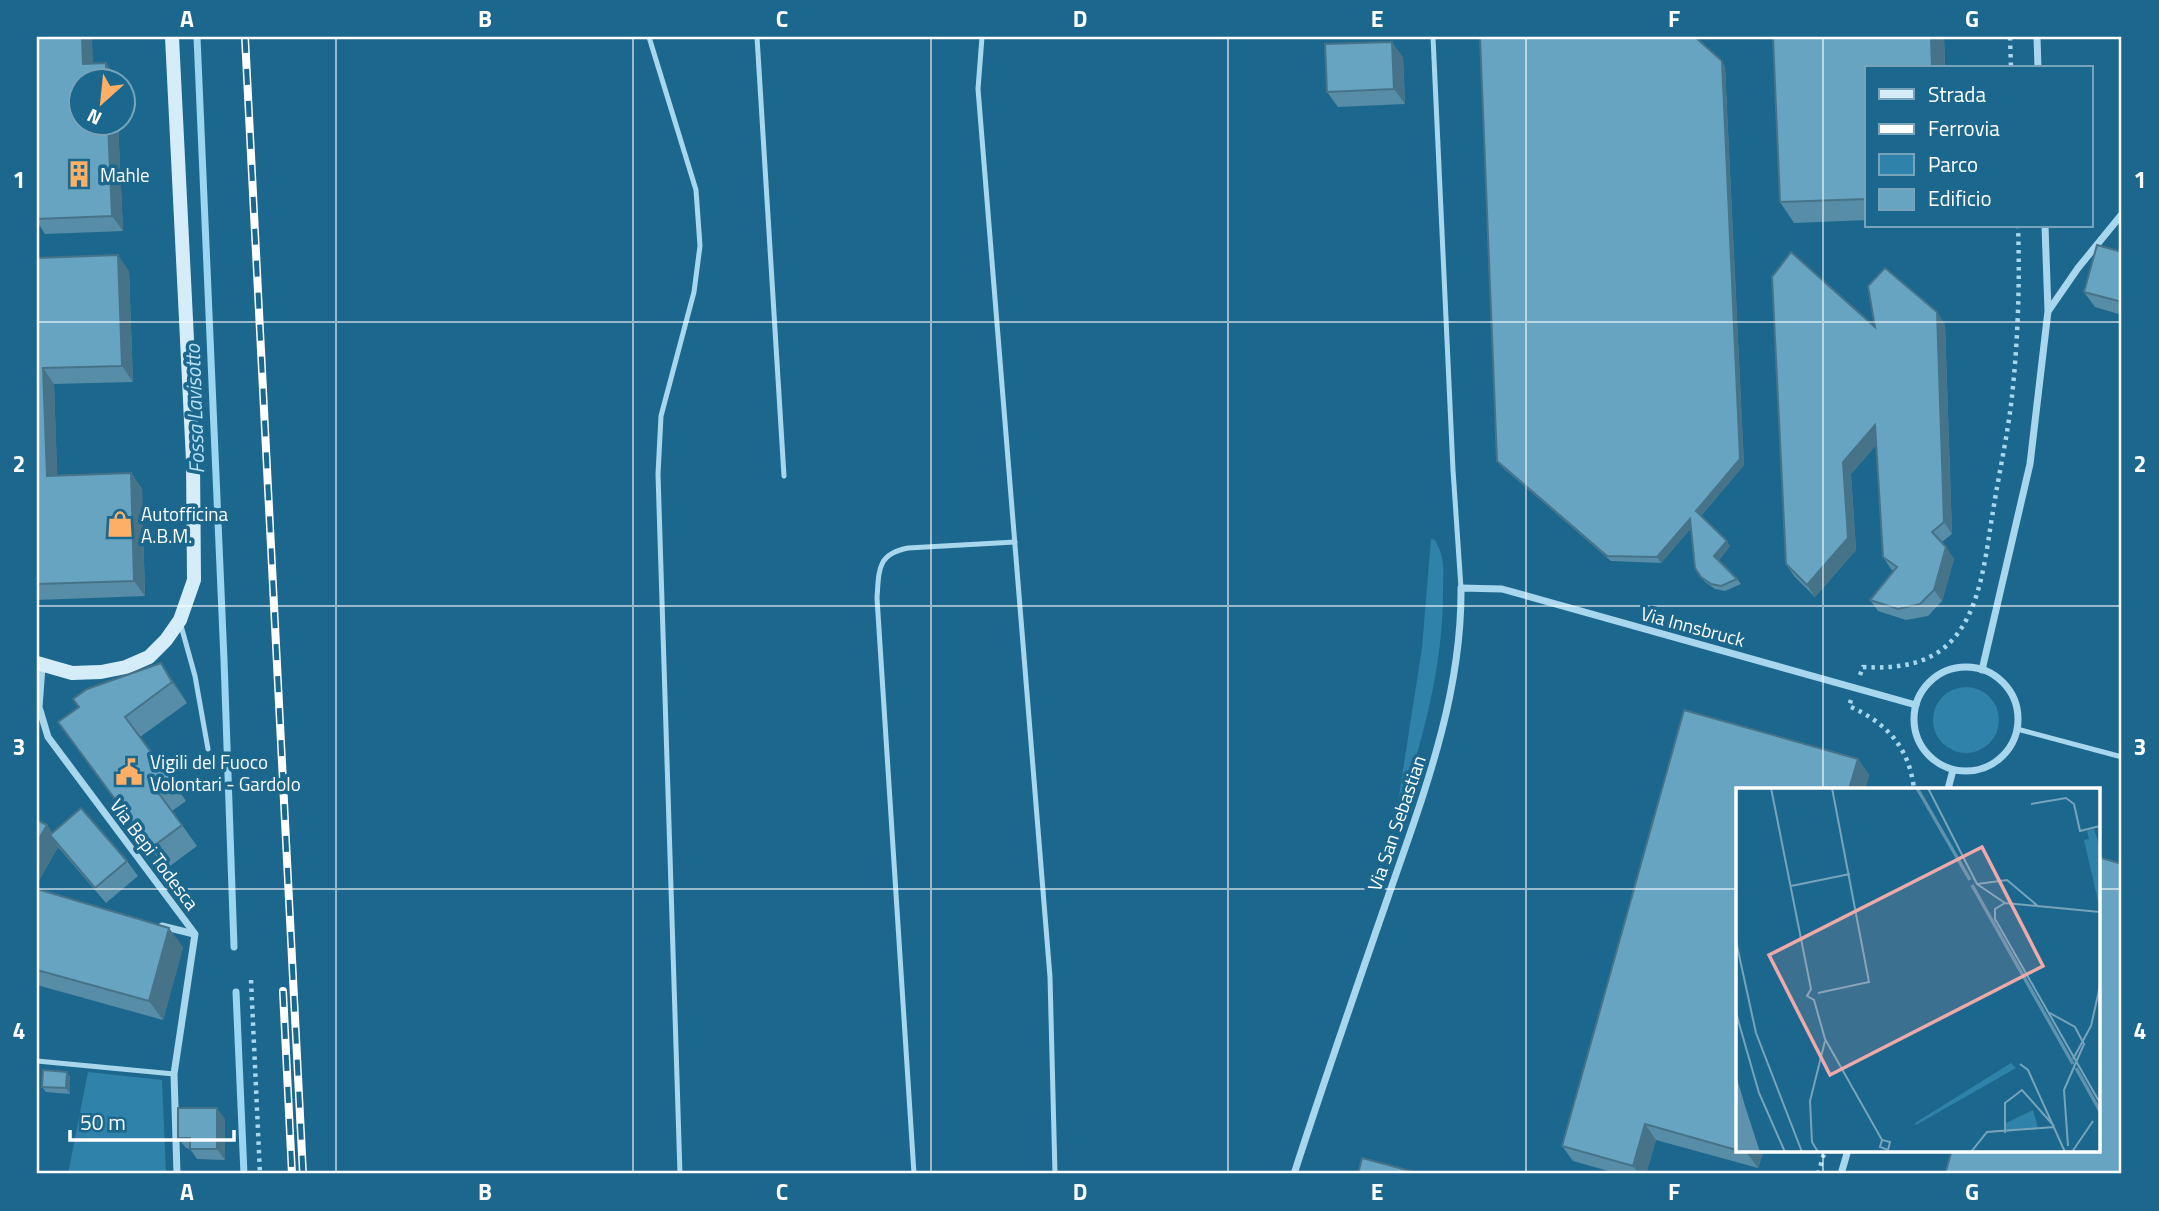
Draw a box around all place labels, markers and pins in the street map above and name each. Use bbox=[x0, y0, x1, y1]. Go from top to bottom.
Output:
building icon: Mahle bbox=[64, 159, 94, 189]
place label: Mahle bbox=[100, 160, 150, 189]
place label: Autofficina A.B.M. bbox=[141, 499, 229, 550]
shop icon: Autofficina A.B.M. bbox=[105, 509, 135, 539]
place label: Vigili del Fuoco Volontari - Gardolo bbox=[150, 747, 301, 798]
public building icon: Vigili del Fuoco Volontari - Gardolo bbox=[114, 757, 144, 787]

